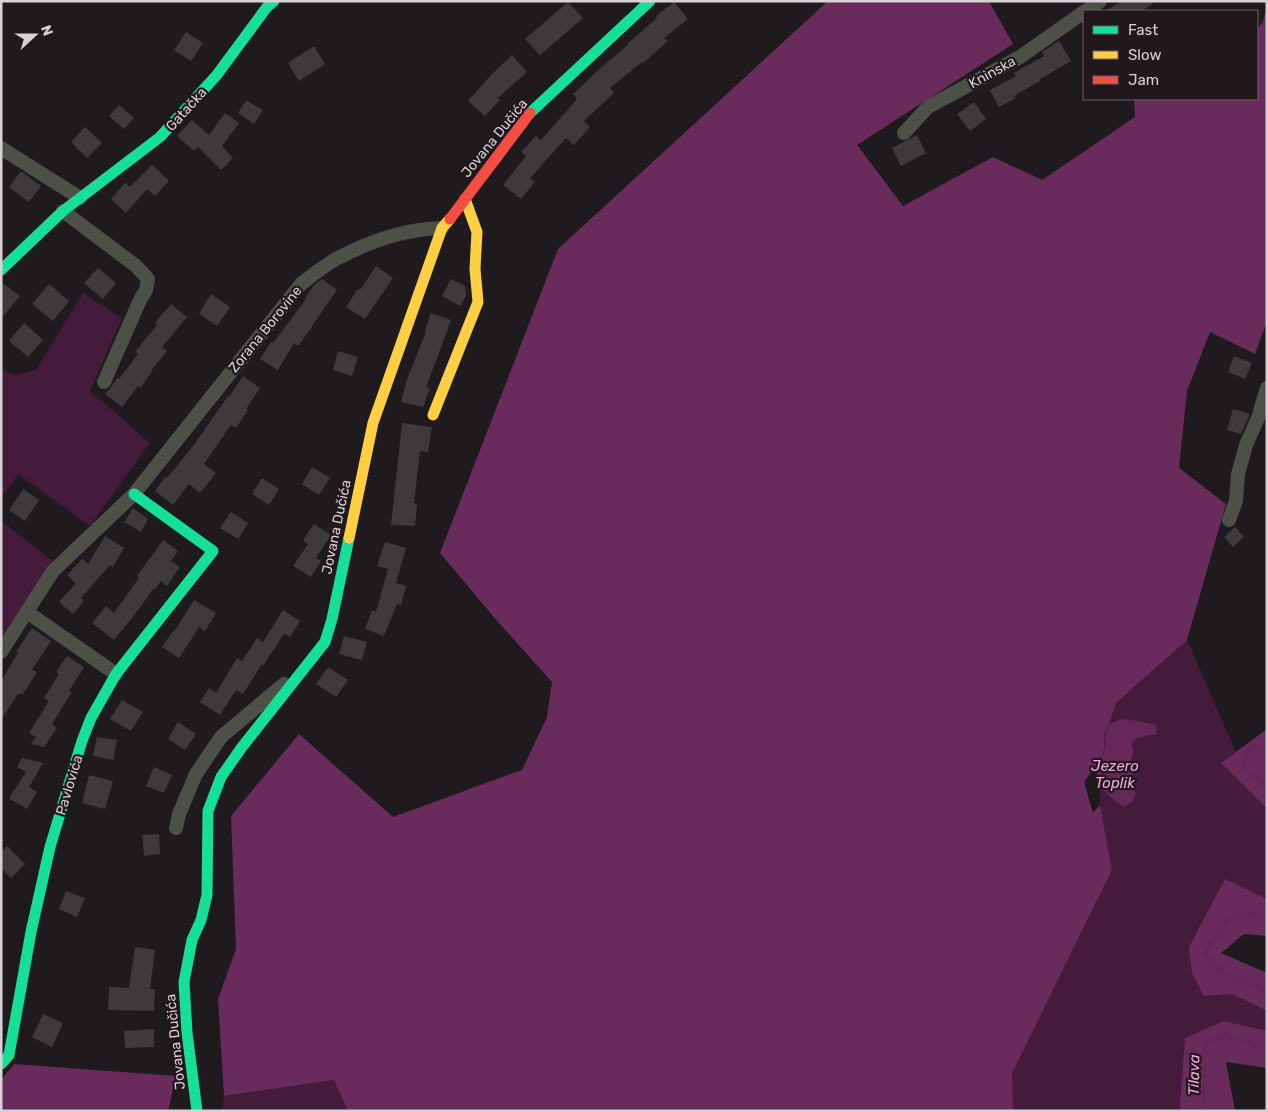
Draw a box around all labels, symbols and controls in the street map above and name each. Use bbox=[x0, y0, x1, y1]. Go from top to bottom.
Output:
north arrow bbox=[10, 10, 60, 60]
legend bbox=[1083, 10, 1258, 100]
text: Fast bbox=[1128, 21, 1158, 39]
text: N bbox=[37, 23, 56, 38]
text: Slow bbox=[1128, 46, 1161, 64]
street label: Kninska bbox=[966, 53, 1019, 92]
text: Jam bbox=[1128, 71, 1159, 89]
street label: Gatačka bbox=[162, 84, 210, 135]
street label: Jovana Dučića bbox=[458, 96, 531, 181]
street label: Zorana Borovine bbox=[225, 282, 306, 376]
street label: Jovana Dučića bbox=[318, 478, 355, 576]
street label: Pavlovića bbox=[52, 753, 87, 817]
water label: Jezero Toplik bbox=[1091, 757, 1139, 792]
street label: Jovana Dučića bbox=[162, 993, 189, 1091]
water label: Tilava bbox=[1185, 1054, 1203, 1096]

